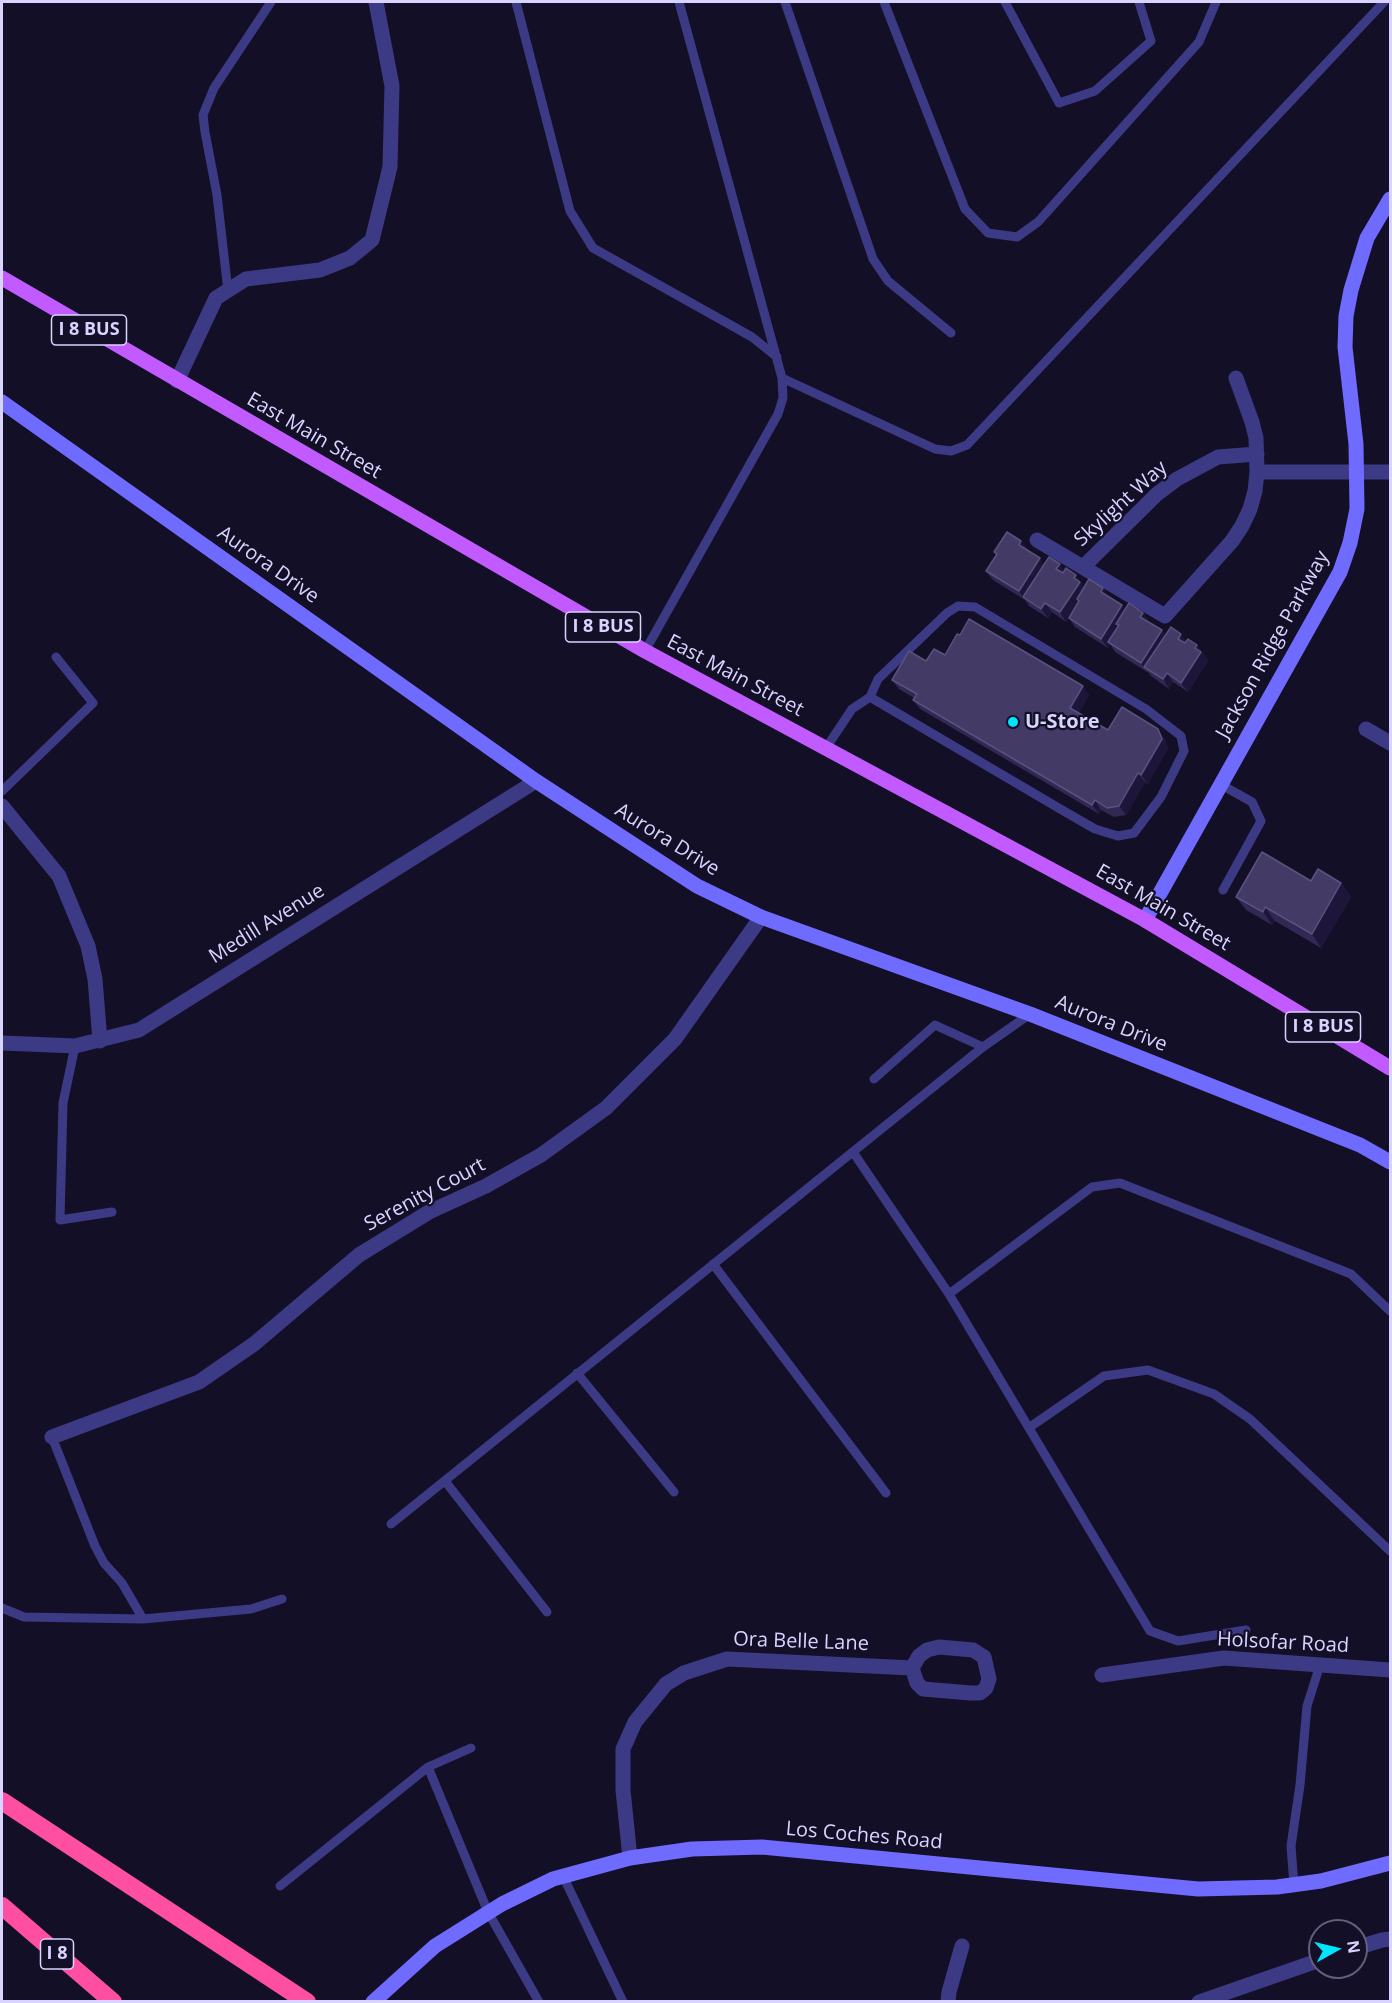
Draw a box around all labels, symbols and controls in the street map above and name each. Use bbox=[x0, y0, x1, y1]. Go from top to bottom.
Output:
road number: I 8 BUS bbox=[52, 315, 127, 345]
street label: East Main Street bbox=[242, 388, 386, 484]
street label: Skylight Way bbox=[1070, 456, 1172, 552]
street label: Aurora Drive bbox=[213, 521, 323, 609]
street label: Jackson Ridge Parkway bbox=[1211, 547, 1335, 743]
road number: I 8 BUS bbox=[566, 612, 640, 642]
street label: East Main Street bbox=[662, 630, 808, 722]
place label: U-Store bbox=[1025, 710, 1100, 734]
marker: U-Store bbox=[1006, 715, 1020, 729]
street label: Aurora Drive bbox=[610, 798, 724, 882]
street label: East Main Street bbox=[1091, 860, 1235, 956]
street label: Medill Avenue bbox=[205, 879, 329, 969]
street label: Aurora Drive bbox=[1052, 991, 1170, 1057]
road number: I 8 BUS bbox=[1286, 1012, 1360, 1042]
street label: Serenity Court bbox=[360, 1153, 490, 1237]
street label: Ora Belle Lane bbox=[733, 1628, 869, 1656]
street label: Holsofar Road bbox=[1216, 1628, 1350, 1658]
street label: Los Coches Road bbox=[785, 1817, 943, 1855]
north arrow bbox=[1308, 1919, 1368, 1979]
road number: I 8 bbox=[40, 1939, 74, 1969]
text: N bbox=[1342, 1939, 1366, 1955]

